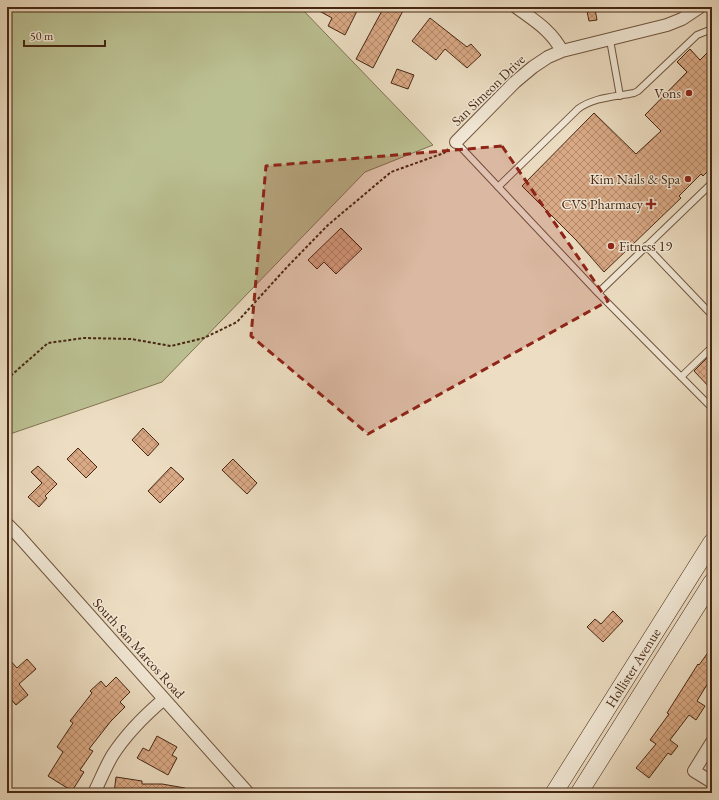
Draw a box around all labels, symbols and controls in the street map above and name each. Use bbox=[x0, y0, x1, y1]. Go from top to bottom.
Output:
scale bar bbox=[24, 22, 105, 48]
text: 50 m bbox=[30, 28, 54, 44]
street label: San Simeon Drive bbox=[447, 50, 529, 130]
place label: Vons bbox=[654, 84, 681, 102]
marker: Vons bbox=[684, 88, 694, 98]
place label: Kim Nails & Spa bbox=[590, 170, 680, 188]
marker: Kim Nails & Spa bbox=[683, 174, 693, 184]
place label: CVS Pharmacy bbox=[562, 195, 644, 213]
marker: CVS Pharmacy bbox=[646, 199, 656, 209]
place label: Fitness 19 bbox=[619, 237, 672, 255]
marker: Fitness 19 bbox=[606, 241, 616, 251]
street label: South San Marcos Road bbox=[89, 594, 189, 703]
street label: Hollister Avenue bbox=[601, 624, 665, 711]

